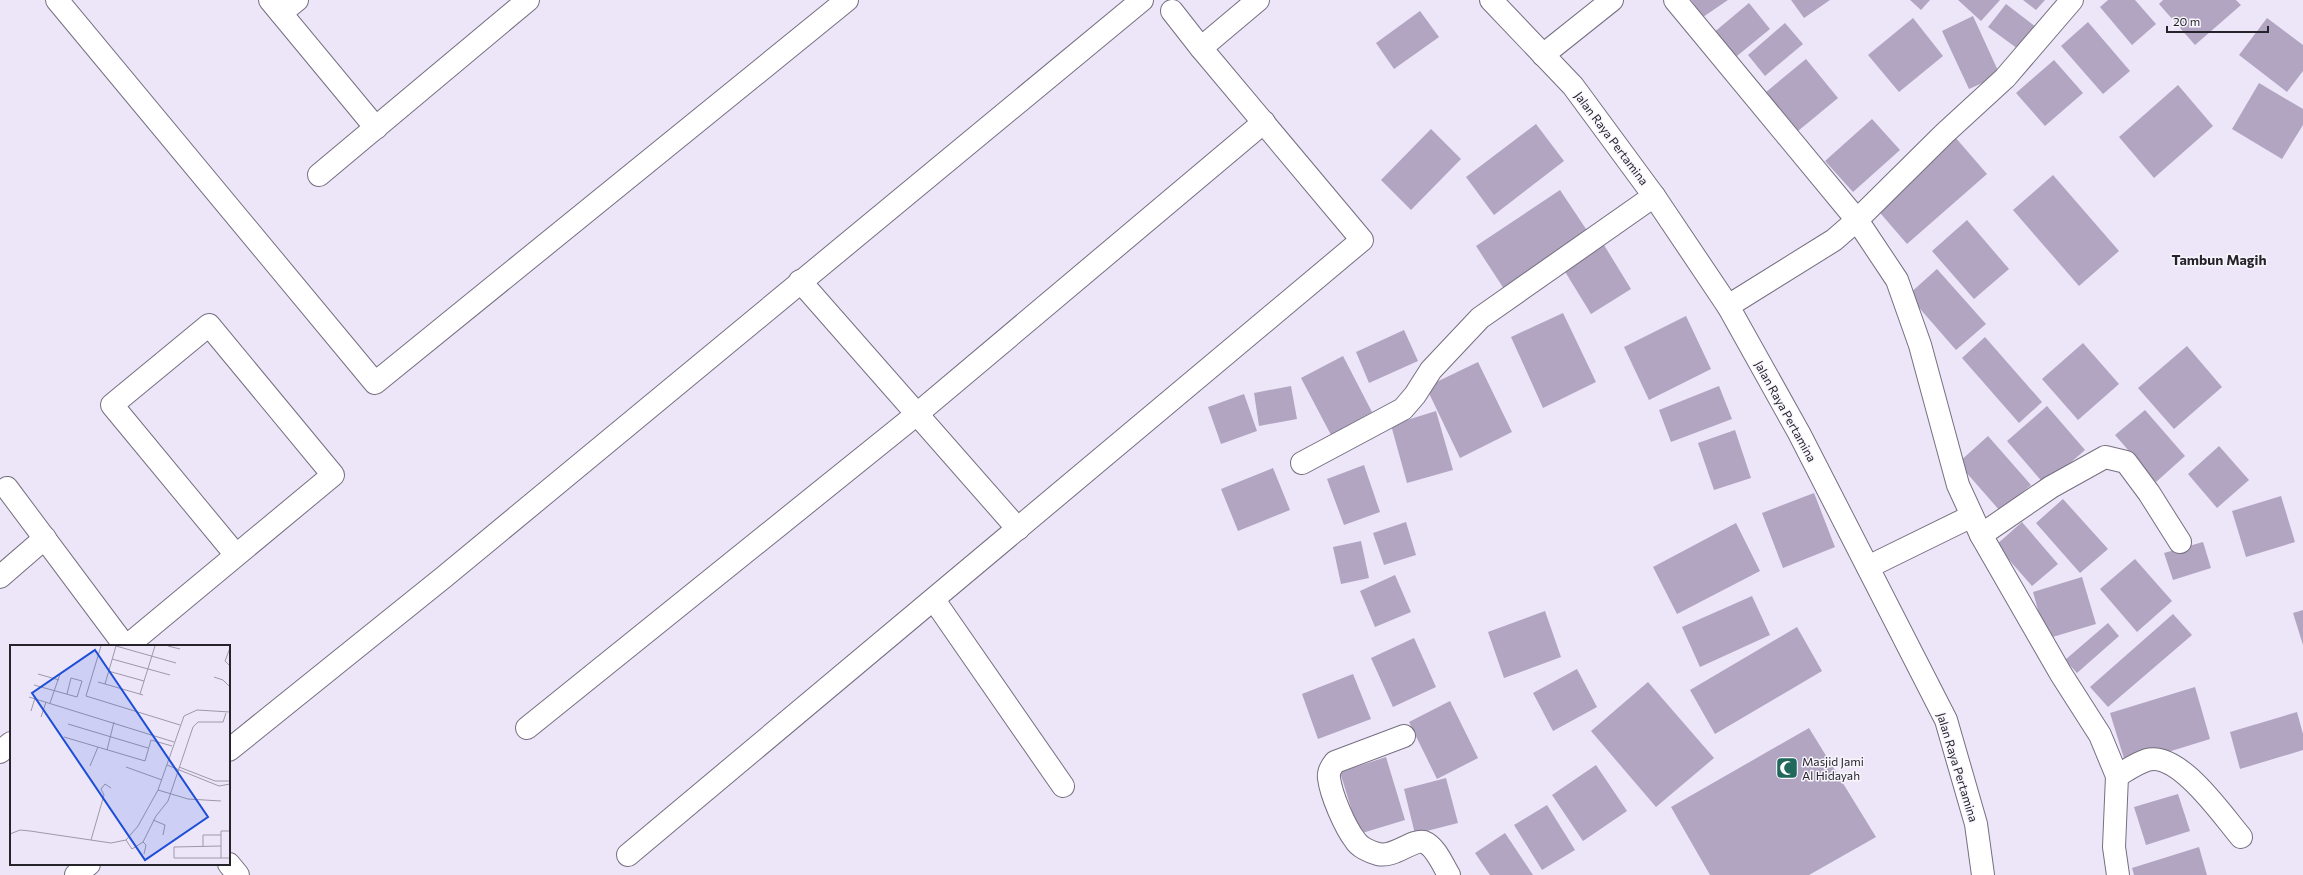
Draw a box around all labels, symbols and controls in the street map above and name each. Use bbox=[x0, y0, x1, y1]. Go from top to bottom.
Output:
scale bar bbox=[2167, 8, 2268, 34]
text: 20 m bbox=[2173, 14, 2200, 28]
street label: Jalan Raya Pertamina bbox=[1571, 88, 1652, 188]
district label: Tambun Magih bbox=[2171, 251, 2267, 268]
street label: Jalan Raya Pertamina bbox=[1752, 358, 1820, 464]
inset map bbox=[10, 645, 230, 865]
street label: Jalan Raya Pertamina bbox=[1934, 711, 1981, 824]
place label: Masjid Jami Al Hidayah bbox=[1802, 754, 1864, 782]
mosque icon: Masjid Jami Al Hidayah bbox=[1774, 755, 1800, 781]

